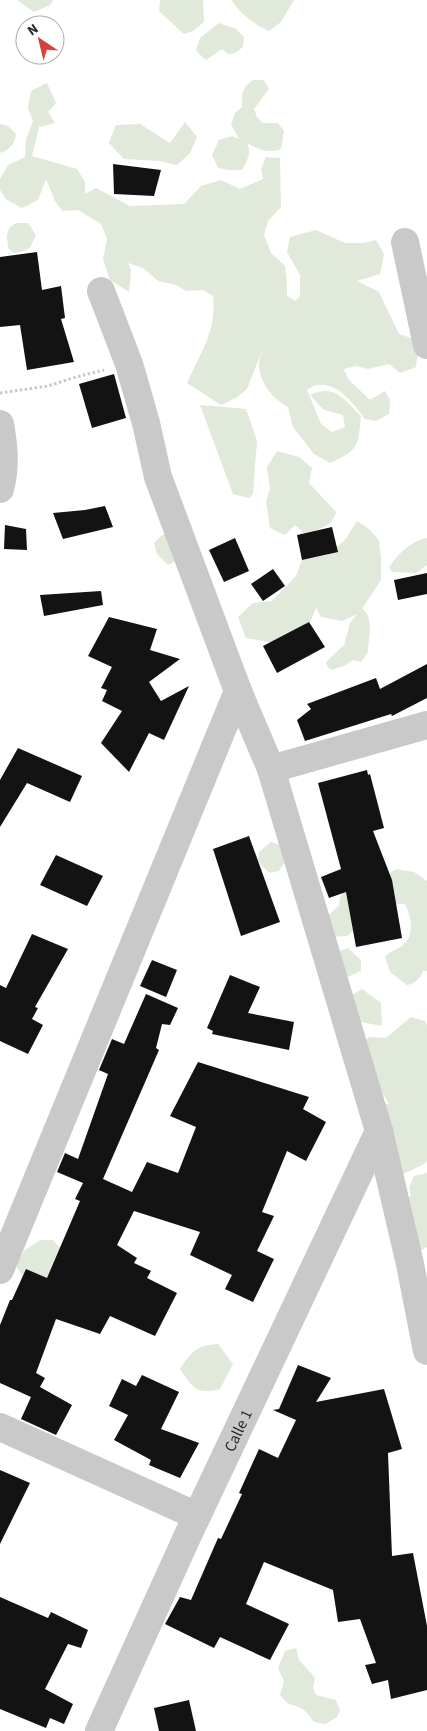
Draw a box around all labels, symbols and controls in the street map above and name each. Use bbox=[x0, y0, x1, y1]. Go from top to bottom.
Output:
north arrow bbox=[15, 15, 65, 65]
text: N bbox=[24, 19, 43, 41]
street label: Calle 1 bbox=[219, 1406, 258, 1456]

